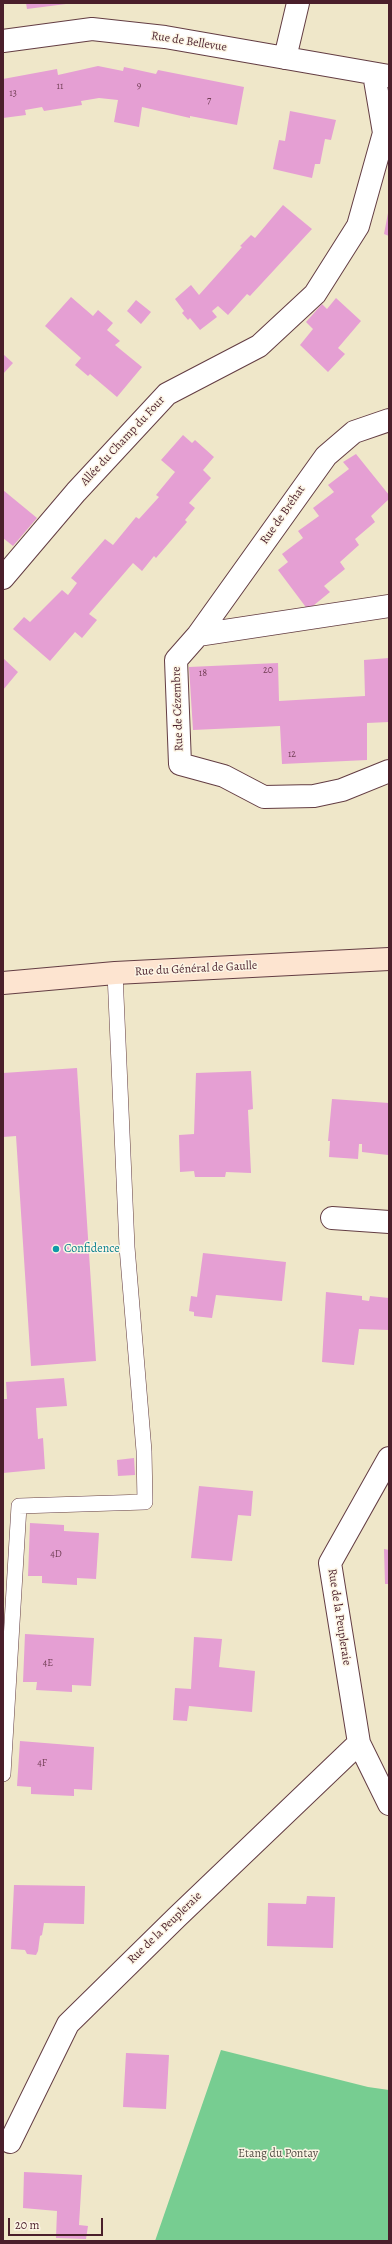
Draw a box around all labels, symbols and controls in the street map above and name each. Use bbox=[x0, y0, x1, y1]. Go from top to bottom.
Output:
street label: Rue de Bellevue bbox=[150, 29, 228, 55]
house number: 9 bbox=[137, 80, 141, 92]
house number: 11 bbox=[57, 81, 63, 93]
house number: 13 bbox=[9, 88, 17, 100]
house number: 7 bbox=[207, 95, 211, 107]
street label: Allée du Champ du Four bbox=[78, 393, 168, 489]
street label: Rue de Bréhat bbox=[258, 483, 308, 547]
house number: 20 bbox=[263, 665, 273, 677]
street label: Rue de Cézembre bbox=[169, 666, 187, 752]
house number: 18 bbox=[199, 668, 207, 680]
house number: 12 bbox=[288, 749, 296, 761]
street label: Rue du Général de Gaulle bbox=[135, 959, 257, 979]
place label: Confidence bbox=[64, 1242, 120, 1256]
marker: Confidence bbox=[51, 1244, 61, 1254]
house number: 4D bbox=[50, 1549, 62, 1561]
street label: Rue de la Peupleraie bbox=[324, 1568, 354, 1666]
house number: 4E bbox=[43, 1658, 53, 1670]
house number: 4F bbox=[37, 1758, 47, 1770]
street label: Rue de la Peupleraie bbox=[125, 1889, 205, 1967]
park label: Etang du Pontay bbox=[238, 2147, 318, 2161]
scale bar bbox=[10, 2210, 105, 2236]
text: 20 m bbox=[15, 2217, 39, 2233]

